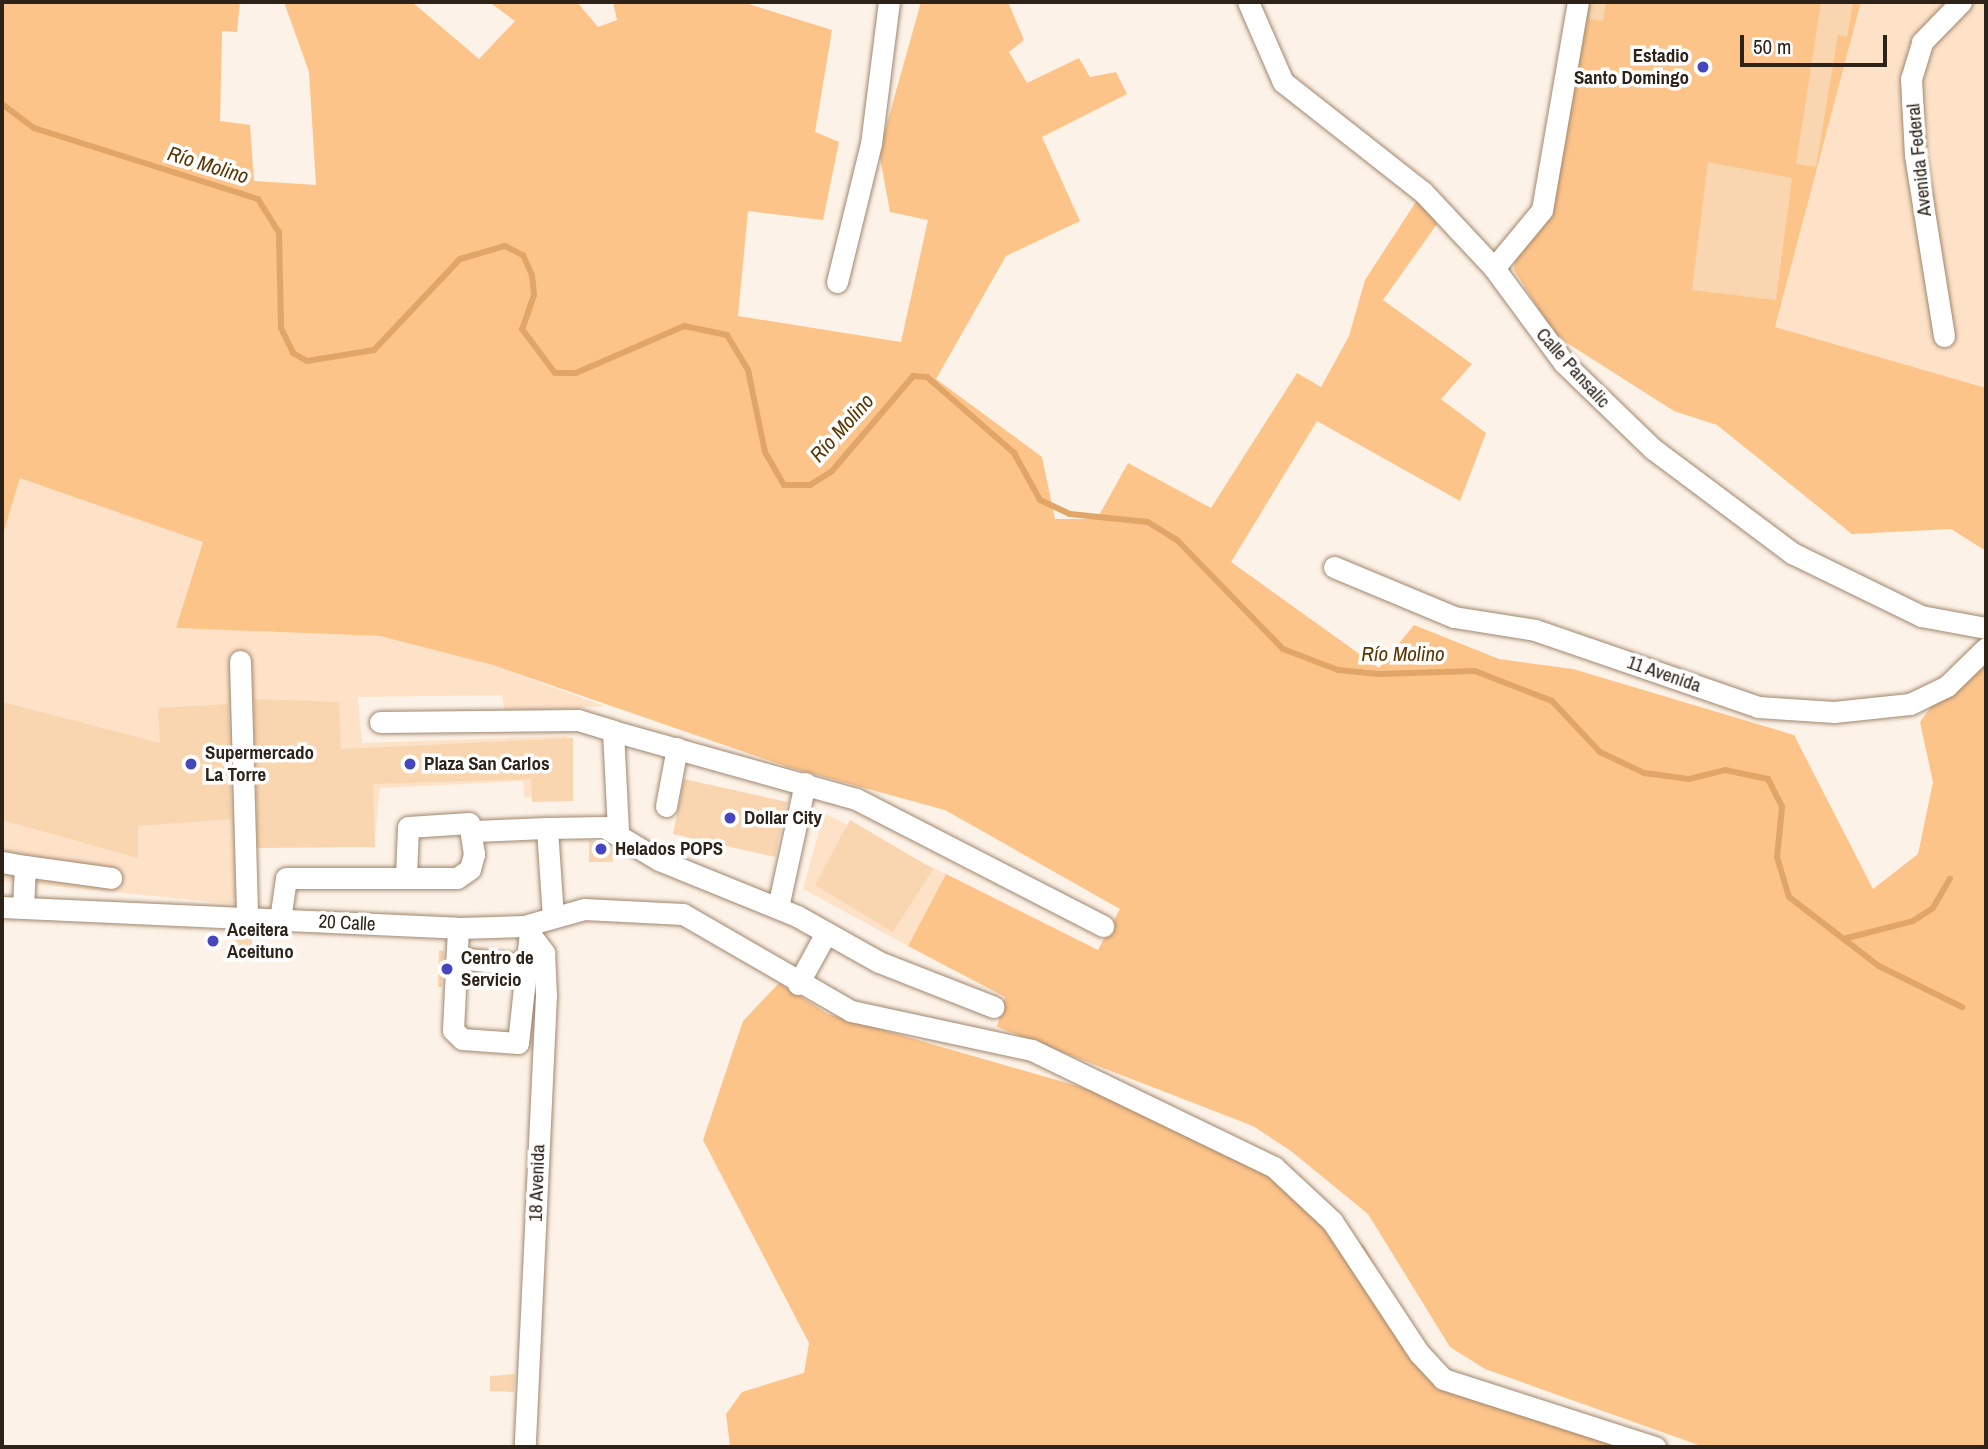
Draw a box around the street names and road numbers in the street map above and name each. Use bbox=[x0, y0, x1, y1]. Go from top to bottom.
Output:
street label: Avenida Federal bbox=[1902, 102, 1936, 218]
street label: Calle Pansalic bbox=[1531, 323, 1615, 413]
street label: 11 Avenida bbox=[1624, 651, 1704, 697]
street label: 20 Calle bbox=[318, 910, 376, 936]
street label: 18 Avenida bbox=[524, 1143, 550, 1223]

